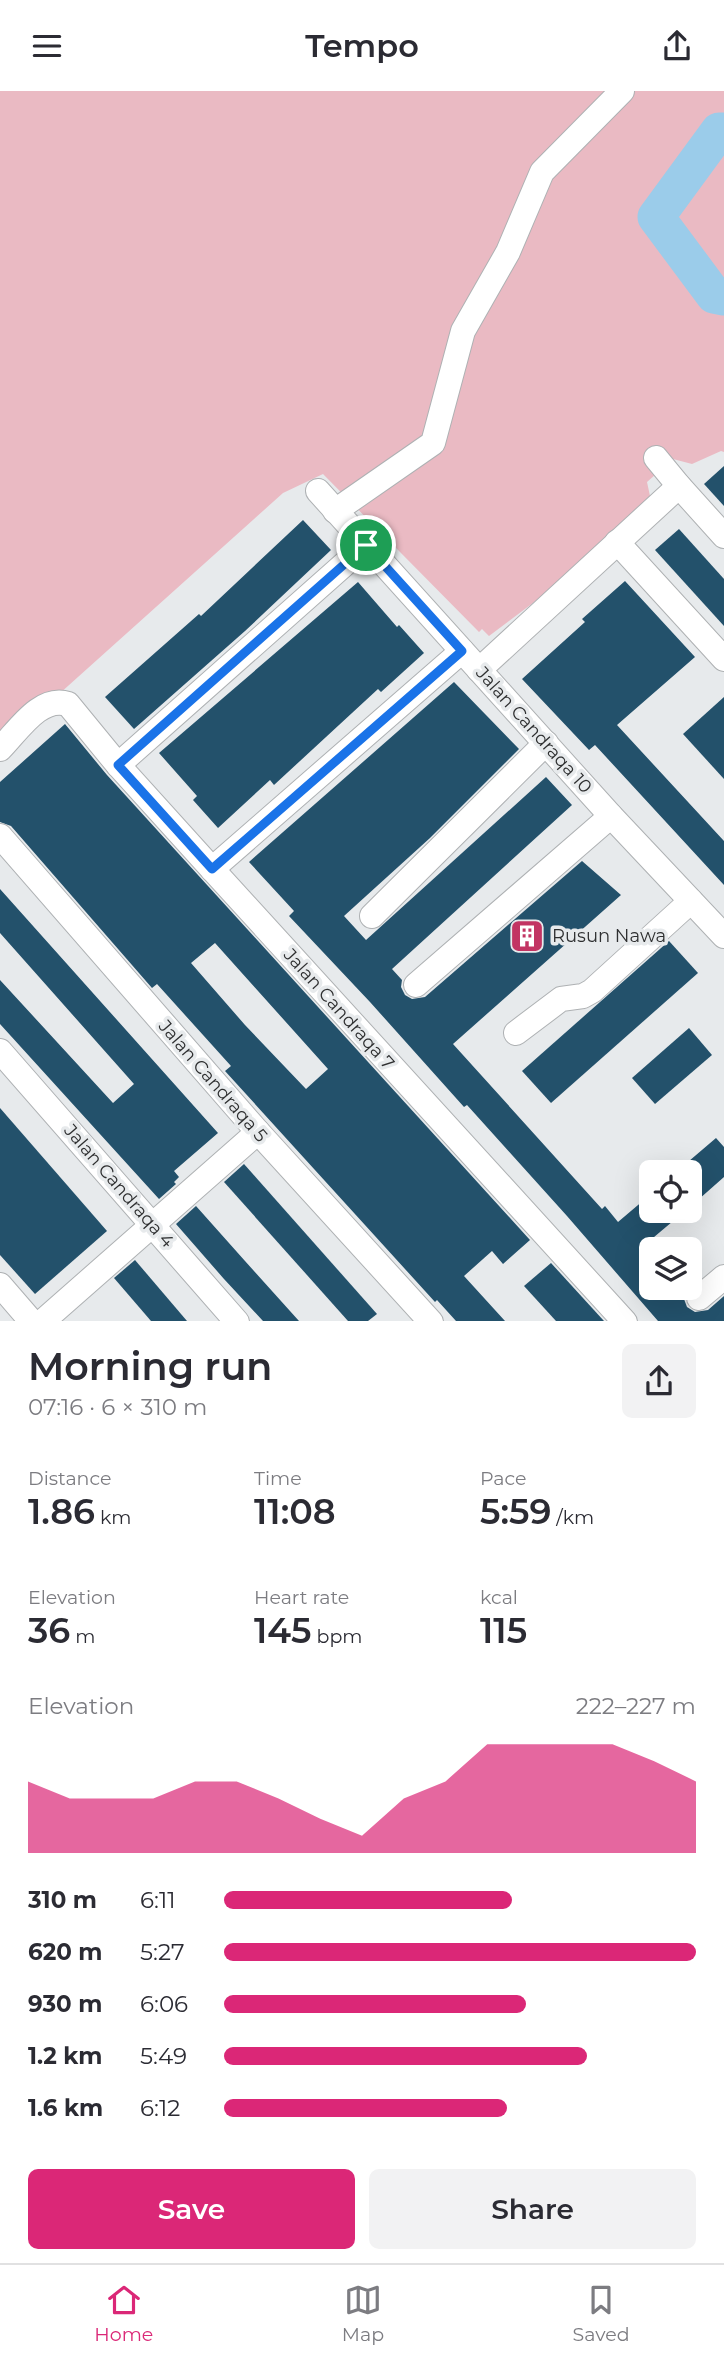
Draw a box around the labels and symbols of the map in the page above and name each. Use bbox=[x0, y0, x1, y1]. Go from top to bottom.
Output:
pin bbox=[336, 515, 396, 575]
street label: Jalan Candraqa 10 bbox=[471, 661, 597, 798]
building icon: Rusun Nawa bbox=[508, 917, 546, 955]
place label: Rusun Nawa bbox=[552, 925, 666, 947]
street label: Jalan Candraqa 7 bbox=[278, 943, 399, 1074]
street label: Jalan Candraqa 5 bbox=[153, 1015, 272, 1146]
street label: Jalan Candraqa 4 bbox=[59, 1119, 179, 1252]

